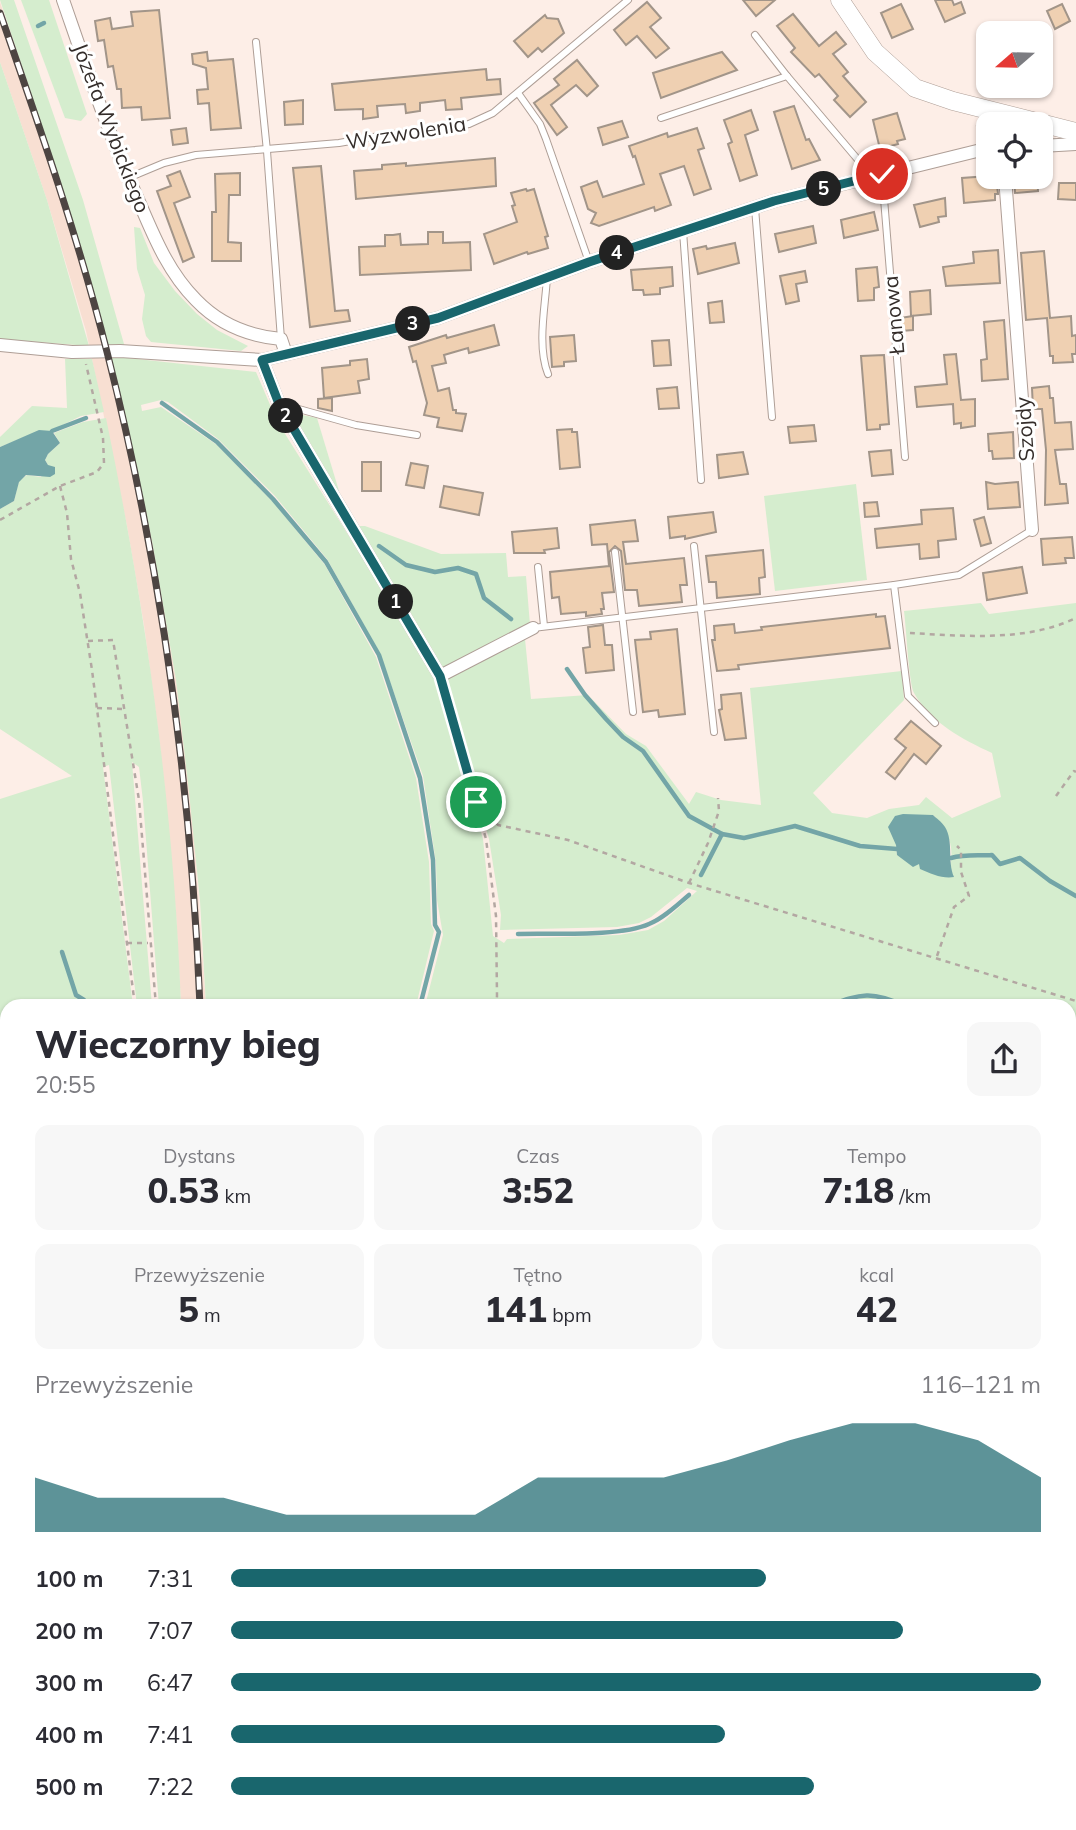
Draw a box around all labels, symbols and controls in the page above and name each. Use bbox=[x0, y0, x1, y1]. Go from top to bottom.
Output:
north arrow bbox=[976, 21, 1054, 98]
map controls bbox=[976, 21, 1053, 189]
street label: Józefa Wybickiego bbox=[68, 39, 156, 216]
street label: Wyzwolenia bbox=[344, 110, 468, 154]
button: locate bbox=[976, 112, 1053, 189]
pin bbox=[852, 144, 912, 204]
icon: check bbox=[863, 155, 901, 193]
pin: 5 bbox=[806, 172, 842, 206]
text: 5 bbox=[818, 176, 829, 200]
pin: 4 bbox=[600, 236, 634, 270]
text: 4 bbox=[611, 240, 622, 264]
street label: Łanowa bbox=[877, 275, 909, 356]
pin: 3 bbox=[396, 306, 430, 342]
text: 3 bbox=[407, 311, 418, 335]
street label: Szojdy bbox=[1009, 396, 1039, 462]
pin: 2 bbox=[268, 398, 304, 434]
text: 2 bbox=[280, 403, 291, 427]
pin: 1 bbox=[378, 584, 414, 620]
text: 1 bbox=[390, 589, 401, 613]
pin bbox=[446, 772, 506, 832]
icon: arrive bbox=[457, 783, 495, 821]
text: Wieczorny bieg bbox=[35, 1020, 321, 1068]
button: share bbox=[967, 1022, 1041, 1096]
text: 20:55 bbox=[35, 1070, 95, 1099]
text: Dystans bbox=[163, 1144, 235, 1168]
text: Czas bbox=[516, 1144, 560, 1168]
text: Tempo bbox=[847, 1144, 906, 1168]
text: 0.53 bbox=[148, 1168, 220, 1212]
text: 3:52 bbox=[502, 1168, 574, 1212]
text: 7:18 bbox=[822, 1168, 894, 1212]
text: km bbox=[220, 1184, 251, 1208]
text: /km bbox=[894, 1184, 931, 1208]
text: Przewyższenie bbox=[134, 1263, 265, 1287]
text: Tętno bbox=[513, 1263, 562, 1287]
text: kcal bbox=[859, 1263, 894, 1287]
text: 5 bbox=[178, 1287, 199, 1331]
text: 141 bbox=[484, 1287, 547, 1331]
text: 42 bbox=[856, 1287, 898, 1331]
text: m bbox=[199, 1303, 221, 1327]
text: bpm bbox=[547, 1303, 592, 1327]
text: Przewyższenie bbox=[35, 1370, 193, 1399]
text: 116–121 m bbox=[920, 1370, 1041, 1399]
text: 100 m bbox=[35, 1564, 103, 1593]
text: 7:31 bbox=[147, 1564, 194, 1593]
text: 200 m bbox=[35, 1616, 103, 1645]
text: 7:07 bbox=[147, 1616, 194, 1645]
text: 300 m bbox=[35, 1668, 103, 1697]
text: 6:47 bbox=[147, 1668, 194, 1697]
text: 400 m bbox=[35, 1720, 103, 1749]
text: 7:41 bbox=[147, 1720, 194, 1749]
text: 500 m bbox=[35, 1772, 103, 1801]
text: 7:22 bbox=[147, 1772, 194, 1801]

